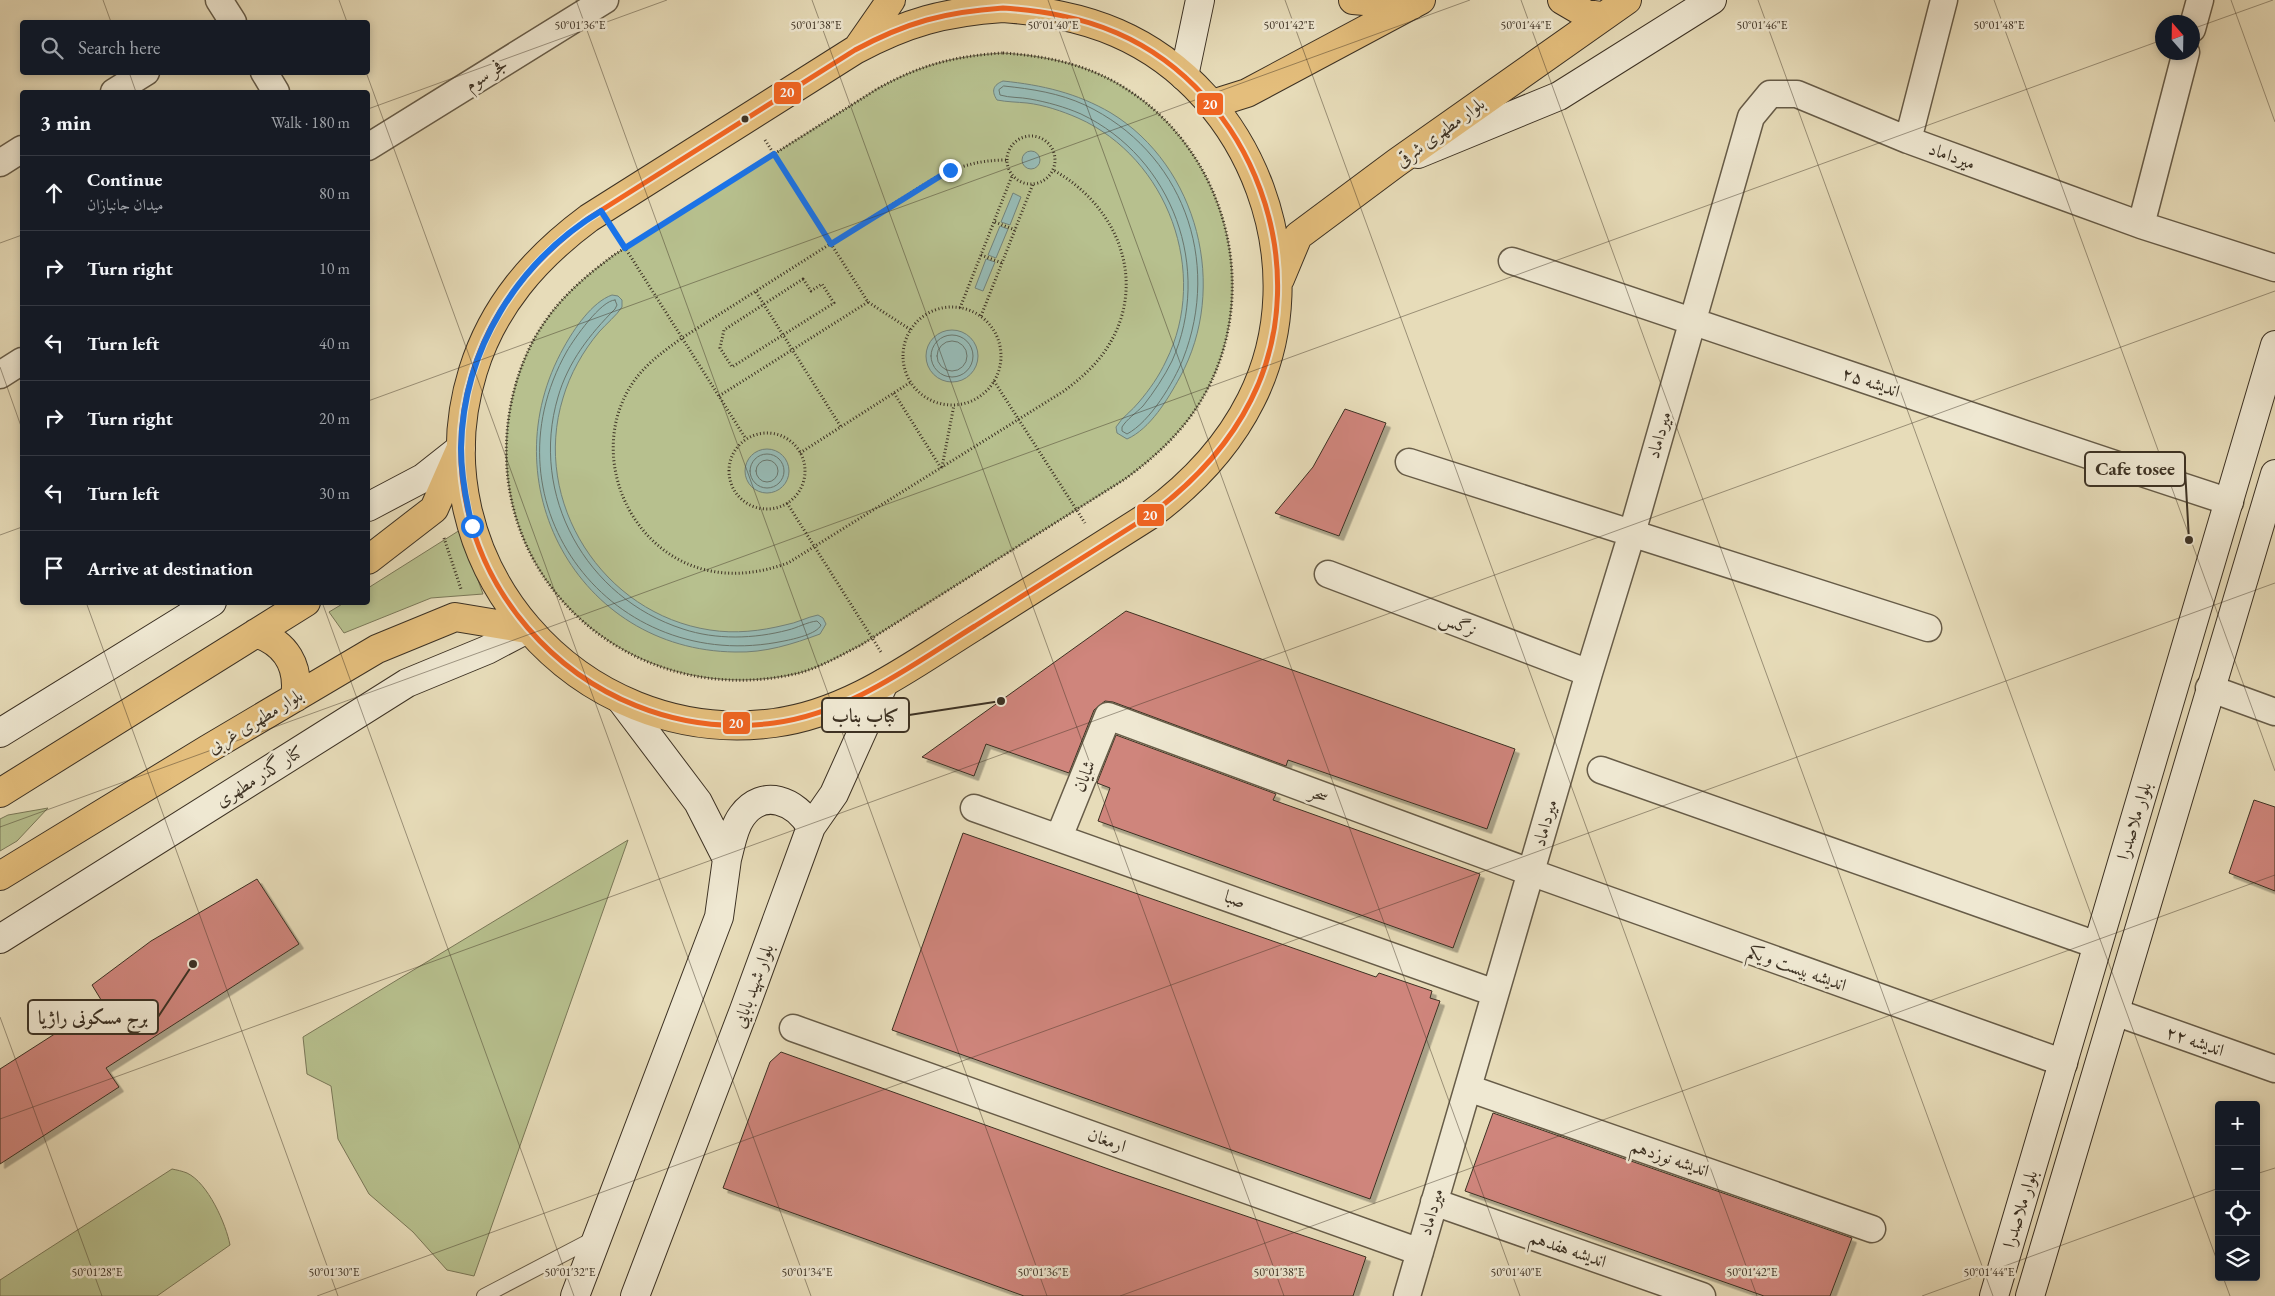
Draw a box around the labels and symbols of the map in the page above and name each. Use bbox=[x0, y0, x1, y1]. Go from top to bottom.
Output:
north arrow bbox=[2155, 15, 2200, 60]
text: 50°01'36"E bbox=[554, 17, 606, 33]
text: 50°01'38"E bbox=[790, 17, 842, 33]
text: 50°01'40"E bbox=[1027, 17, 1079, 33]
text: 50°01'42"E bbox=[1263, 17, 1315, 33]
text: 50°01'44"E bbox=[1500, 17, 1552, 33]
text: 50°01'46"E bbox=[1736, 17, 1788, 33]
text: 50°01'48"E bbox=[1973, 17, 2025, 33]
street label: فجر سوم bbox=[460, 52, 514, 100]
line badge: 20 bbox=[773, 81, 802, 105]
text: 20 bbox=[780, 83, 795, 101]
street label: بلوار مطهری شرقی bbox=[1391, 91, 1489, 173]
line badge: 20 bbox=[1196, 92, 1224, 116]
text: 20 bbox=[1203, 95, 1218, 113]
unlabelled marker bbox=[740, 114, 750, 124]
street label: میرداماد bbox=[1926, 136, 1979, 175]
route end bbox=[939, 159, 962, 182]
street label: اندیشه ۲۵ bbox=[1839, 361, 1903, 402]
street label: میرداماد bbox=[1641, 409, 1676, 461]
callout: Cafe tosee bbox=[2085, 452, 2185, 486]
text: Cafe tosee bbox=[2095, 456, 2175, 481]
line badge: 20 bbox=[1136, 503, 1165, 527]
text: 20 bbox=[1143, 506, 1158, 524]
route start bbox=[461, 515, 484, 538]
street label: نرگس bbox=[1436, 606, 1480, 642]
street label: بلوار مطهری غربی bbox=[203, 683, 308, 760]
callout: کباب بناب bbox=[822, 698, 909, 732]
text: کباب بناب bbox=[831, 703, 899, 728]
line badge: 20 bbox=[722, 711, 751, 735]
text: 20 bbox=[729, 714, 744, 732]
street label: کنار گذر مطهری bbox=[210, 739, 307, 812]
street label: شایان bbox=[1067, 757, 1100, 795]
street label: سحر bbox=[1304, 779, 1332, 808]
street label: بلوار ملاصدرا bbox=[2111, 779, 2156, 862]
street label: میرداماد bbox=[1527, 797, 1562, 849]
street label: صبا bbox=[1221, 884, 1249, 913]
street label: اندیشه بیست و یکم bbox=[1742, 939, 1850, 1002]
street label: بلوار شهید بابایی bbox=[727, 941, 779, 1031]
callout: برج مسکونی راژیا bbox=[28, 1000, 158, 1034]
text: برج مسکونی راژیا bbox=[38, 1005, 149, 1035]
street label: اندیشه ۲۲ bbox=[2163, 1020, 2227, 1061]
street label: ارمغان bbox=[1085, 1122, 1130, 1157]
street label: اندیشه نوزدهم bbox=[1626, 1133, 1712, 1187]
street label: بلوار ملاصدرا bbox=[1997, 1167, 2042, 1250]
street label: میرداماد bbox=[1413, 1186, 1448, 1238]
street label: اندیشه هفدهم bbox=[1525, 1225, 1610, 1278]
text: 50°01'28"E bbox=[71, 1264, 123, 1280]
text: 50°01'30"E bbox=[308, 1264, 360, 1280]
text: 50°01'32"E bbox=[544, 1264, 596, 1280]
text: 50°01'34"E bbox=[781, 1264, 833, 1280]
text: 50°01'36"E bbox=[1017, 1264, 1069, 1280]
text: 50°01'38"E bbox=[1253, 1264, 1305, 1280]
text: 50°01'40"E bbox=[1490, 1264, 1542, 1280]
text: 50°01'42"E bbox=[1726, 1264, 1778, 1280]
text: 50°01'44"E bbox=[1963, 1264, 2015, 1280]

